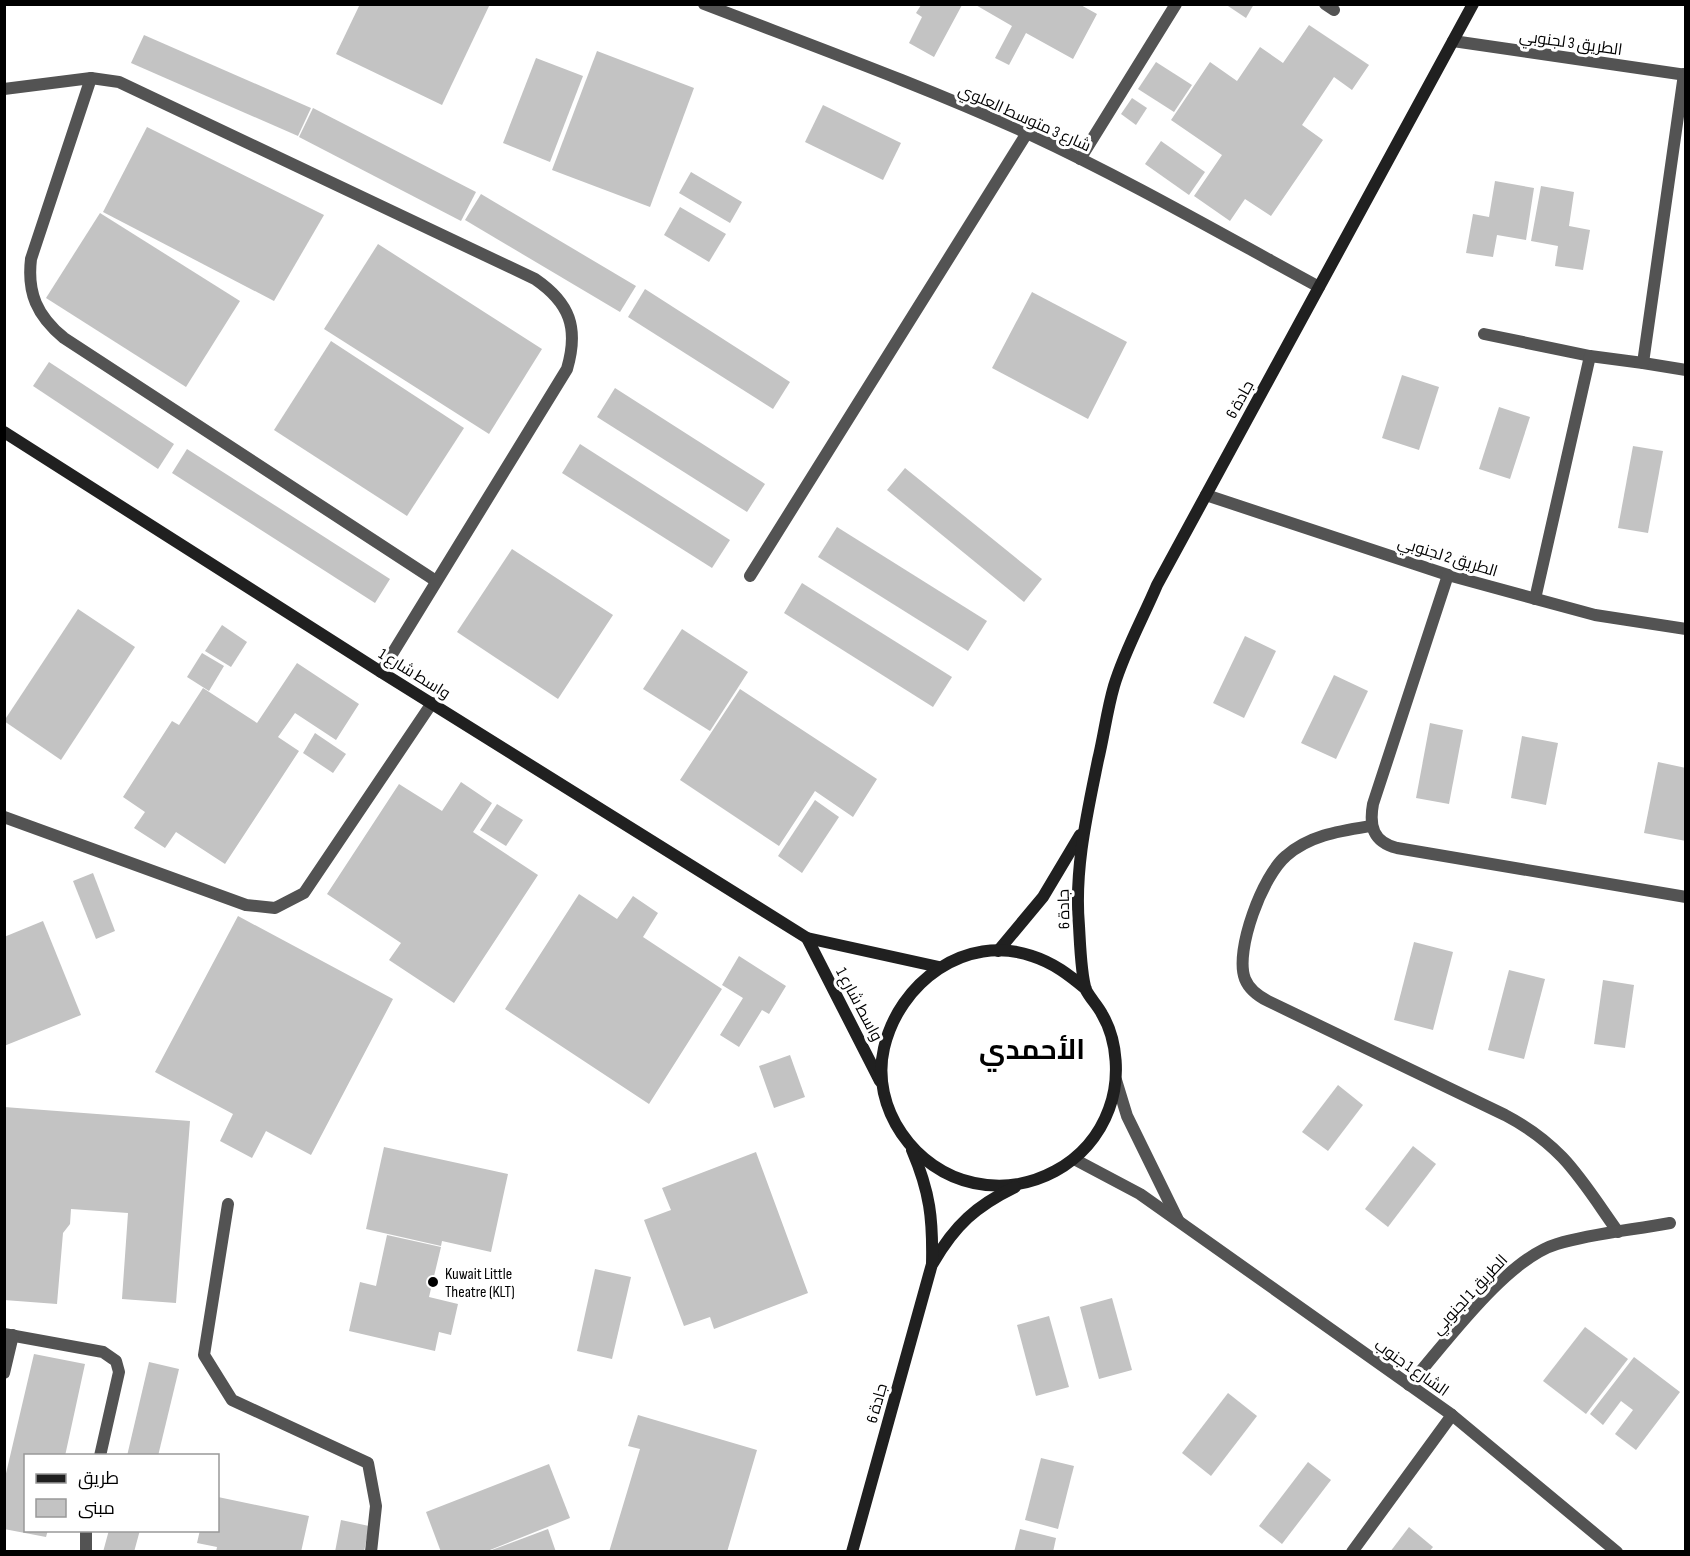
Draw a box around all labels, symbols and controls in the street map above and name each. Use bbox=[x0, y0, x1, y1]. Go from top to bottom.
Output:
street label: الطريق 3 لجنوبي bbox=[1518, 27, 1623, 63]
street label: شارع 3 متوسط العلوي bbox=[954, 81, 1094, 159]
street label: جادة 6 bbox=[1222, 378, 1258, 422]
street label: الطريق 2 لجنوبي bbox=[1394, 533, 1500, 585]
street label: واسط شارع 1 bbox=[374, 645, 453, 705]
street label: جادة 6 bbox=[1055, 889, 1074, 929]
street label: واسط شارع 1 bbox=[830, 965, 886, 1045]
district label: الأحمدي bbox=[979, 1034, 1085, 1072]
street label: الطريق 1 لجنوبي bbox=[1428, 1251, 1514, 1341]
place label: Kuwait Little Theatre (KLT) bbox=[445, 1265, 515, 1302]
marker: Kuwait Little Theatre (KLT) bbox=[426, 1275, 440, 1289]
street label: الشارع 1 جنوب bbox=[1370, 1336, 1452, 1402]
street label: جادة 6 bbox=[863, 1381, 892, 1425]
legend bbox=[24, 1454, 219, 1532]
text: طريق bbox=[78, 1468, 119, 1490]
text: مبنى bbox=[78, 1498, 115, 1519]

